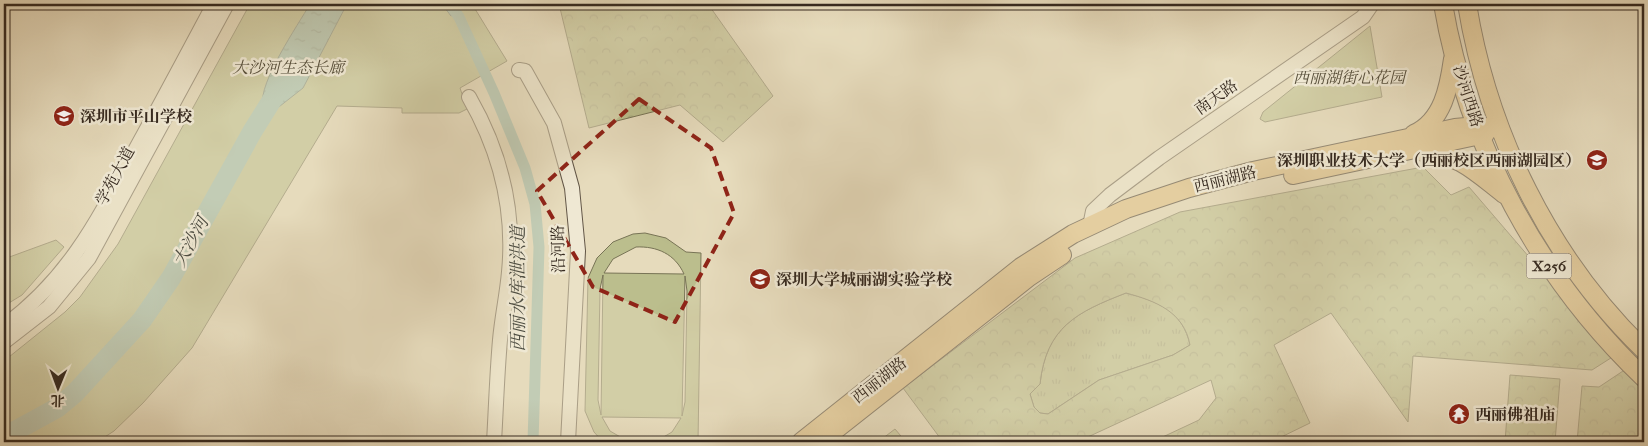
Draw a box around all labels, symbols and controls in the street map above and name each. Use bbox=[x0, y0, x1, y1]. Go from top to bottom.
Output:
park label: 大沙河生态长廊 bbox=[232, 58, 347, 77]
street label: 沙河西路 bbox=[1449, 63, 1487, 129]
park label: 西丽湖街心花园 bbox=[1293, 68, 1408, 87]
street label: 南天路 bbox=[1191, 75, 1241, 119]
school or university icon: 深圳市平山学校 bbox=[52, 104, 76, 128]
place label: 深圳市平山学校 bbox=[80, 107, 192, 126]
street label: 学苑大道 bbox=[92, 143, 138, 209]
school or university icon: 深圳职业技术大学（西丽校区西丽湖园区） bbox=[1585, 148, 1609, 172]
place label: 深圳职业技术大学（西丽校区西丽湖园区） bbox=[1277, 151, 1581, 170]
street label: 西丽湖路 bbox=[1192, 162, 1258, 196]
water label: 大沙河 bbox=[169, 211, 215, 271]
water label: 西丽水库泄洪道 bbox=[508, 223, 529, 352]
street label: 沿河路 bbox=[548, 225, 568, 273]
road number: X256 bbox=[1526, 254, 1572, 278]
school or university icon: 深圳大学城丽湖实验学校 bbox=[748, 267, 772, 291]
place label: 深圳大学城丽湖实验学校 bbox=[776, 270, 952, 289]
street label: 西丽湖路 bbox=[848, 353, 910, 407]
north arrow bbox=[32, 364, 82, 414]
text: 北 bbox=[51, 392, 65, 409]
temple icon: 西丽佛祖庙 bbox=[1447, 402, 1471, 426]
place label: 西丽佛祖庙 bbox=[1475, 405, 1555, 424]

